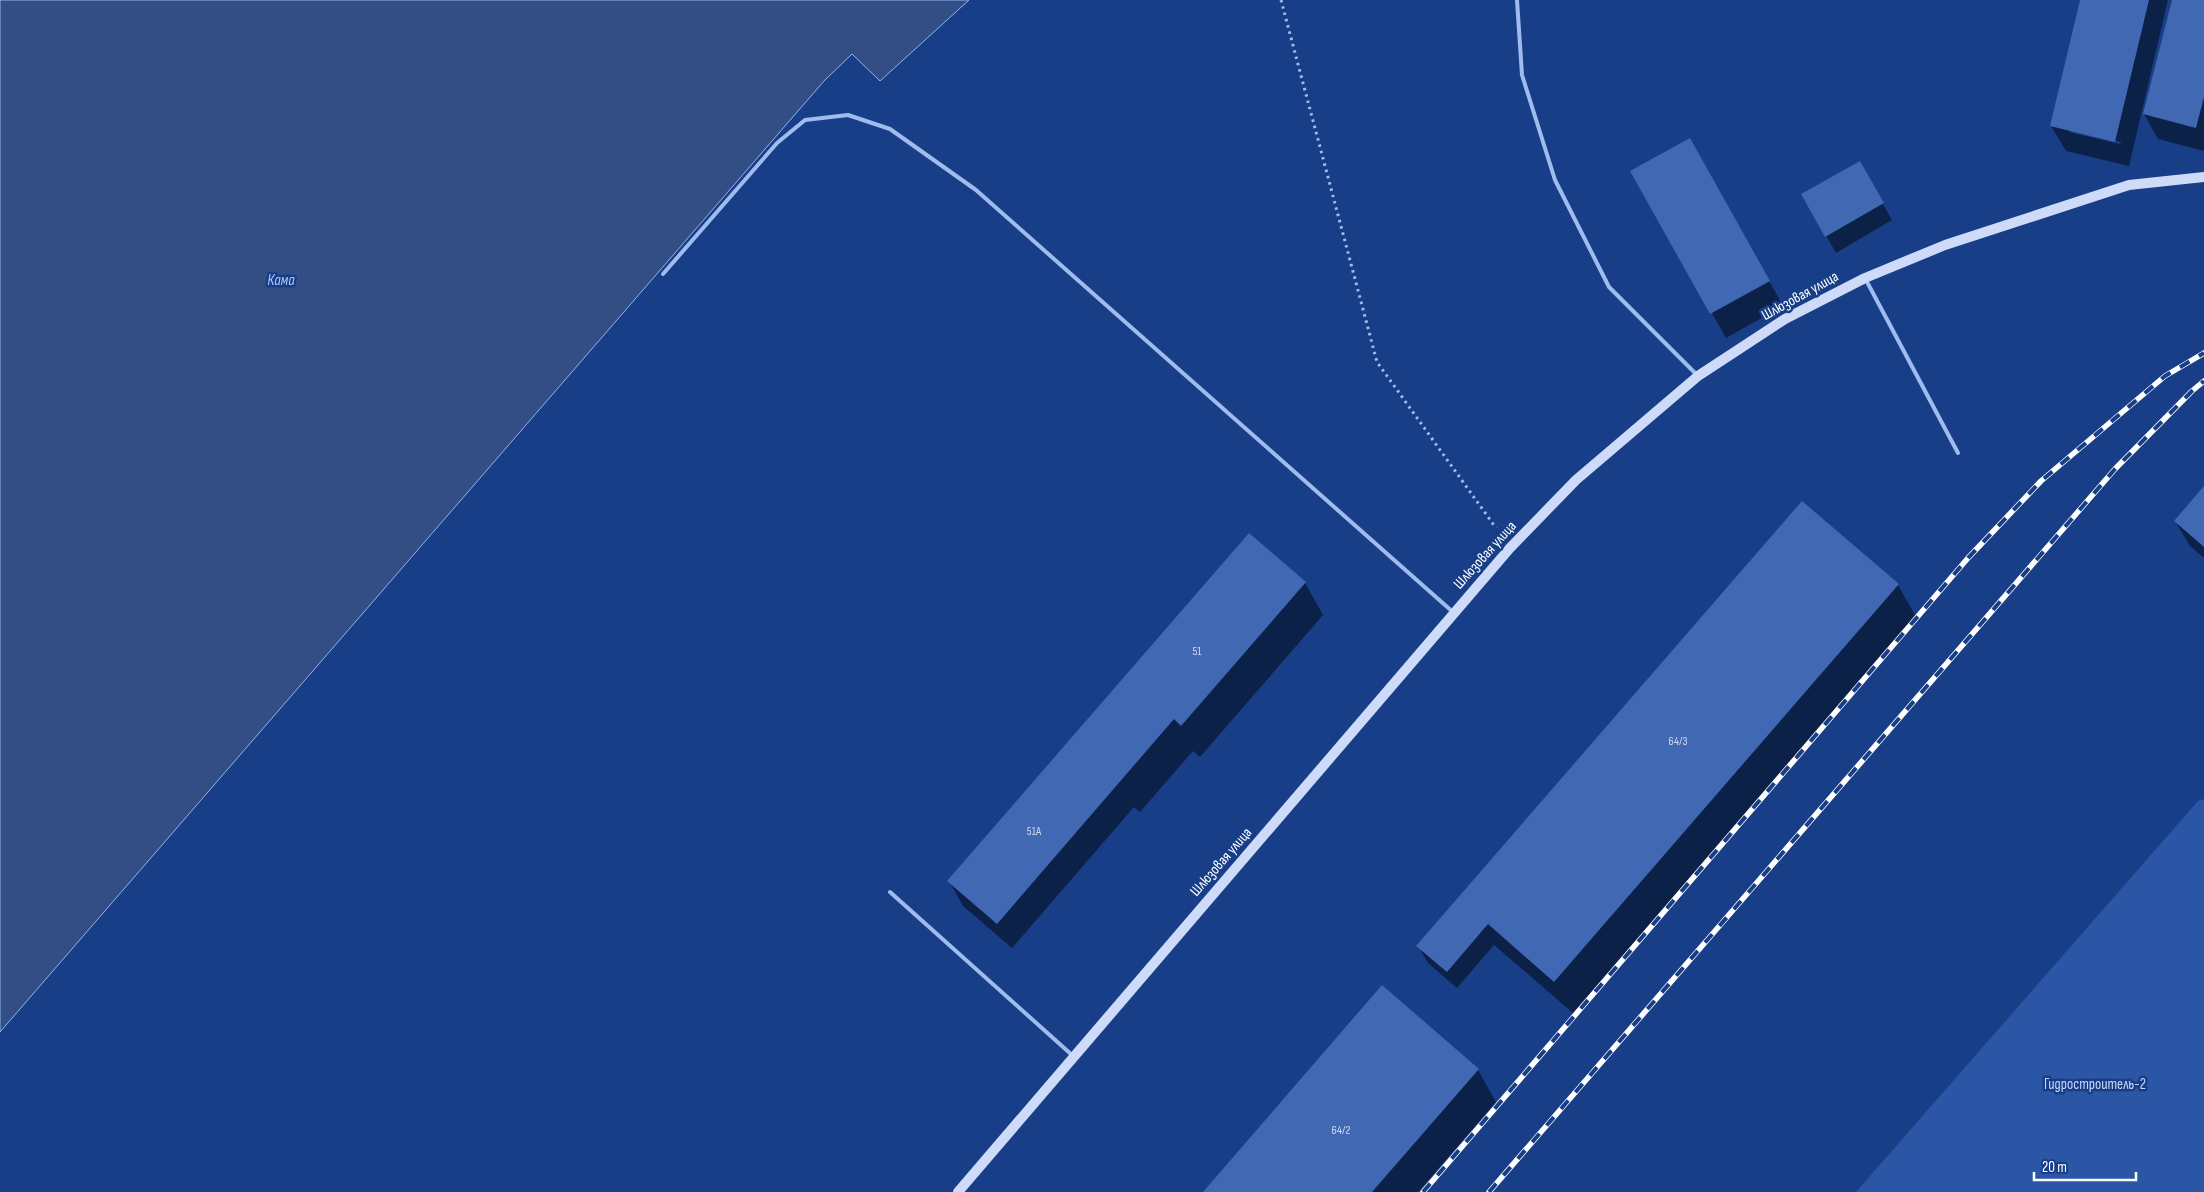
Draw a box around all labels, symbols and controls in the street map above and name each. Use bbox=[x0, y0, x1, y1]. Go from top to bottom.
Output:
street label: Шлюзовая улица bbox=[1758, 267, 1842, 325]
water label: Кама bbox=[267, 271, 295, 290]
street label: Шлюзовая улица bbox=[1449, 517, 1521, 593]
house number: 51 bbox=[1192, 644, 1202, 659]
house number: 64/3 bbox=[1669, 734, 1688, 749]
street label: Шлюзовая улица bbox=[1186, 823, 1256, 900]
house number: 51А bbox=[1027, 824, 1042, 839]
park label: Гидростроитель-2 bbox=[2044, 1075, 2146, 1094]
house number: 64/2 bbox=[1332, 1123, 1351, 1138]
scale bar bbox=[2034, 1150, 2136, 1182]
text: 20 m bbox=[2042, 1158, 2067, 1177]

